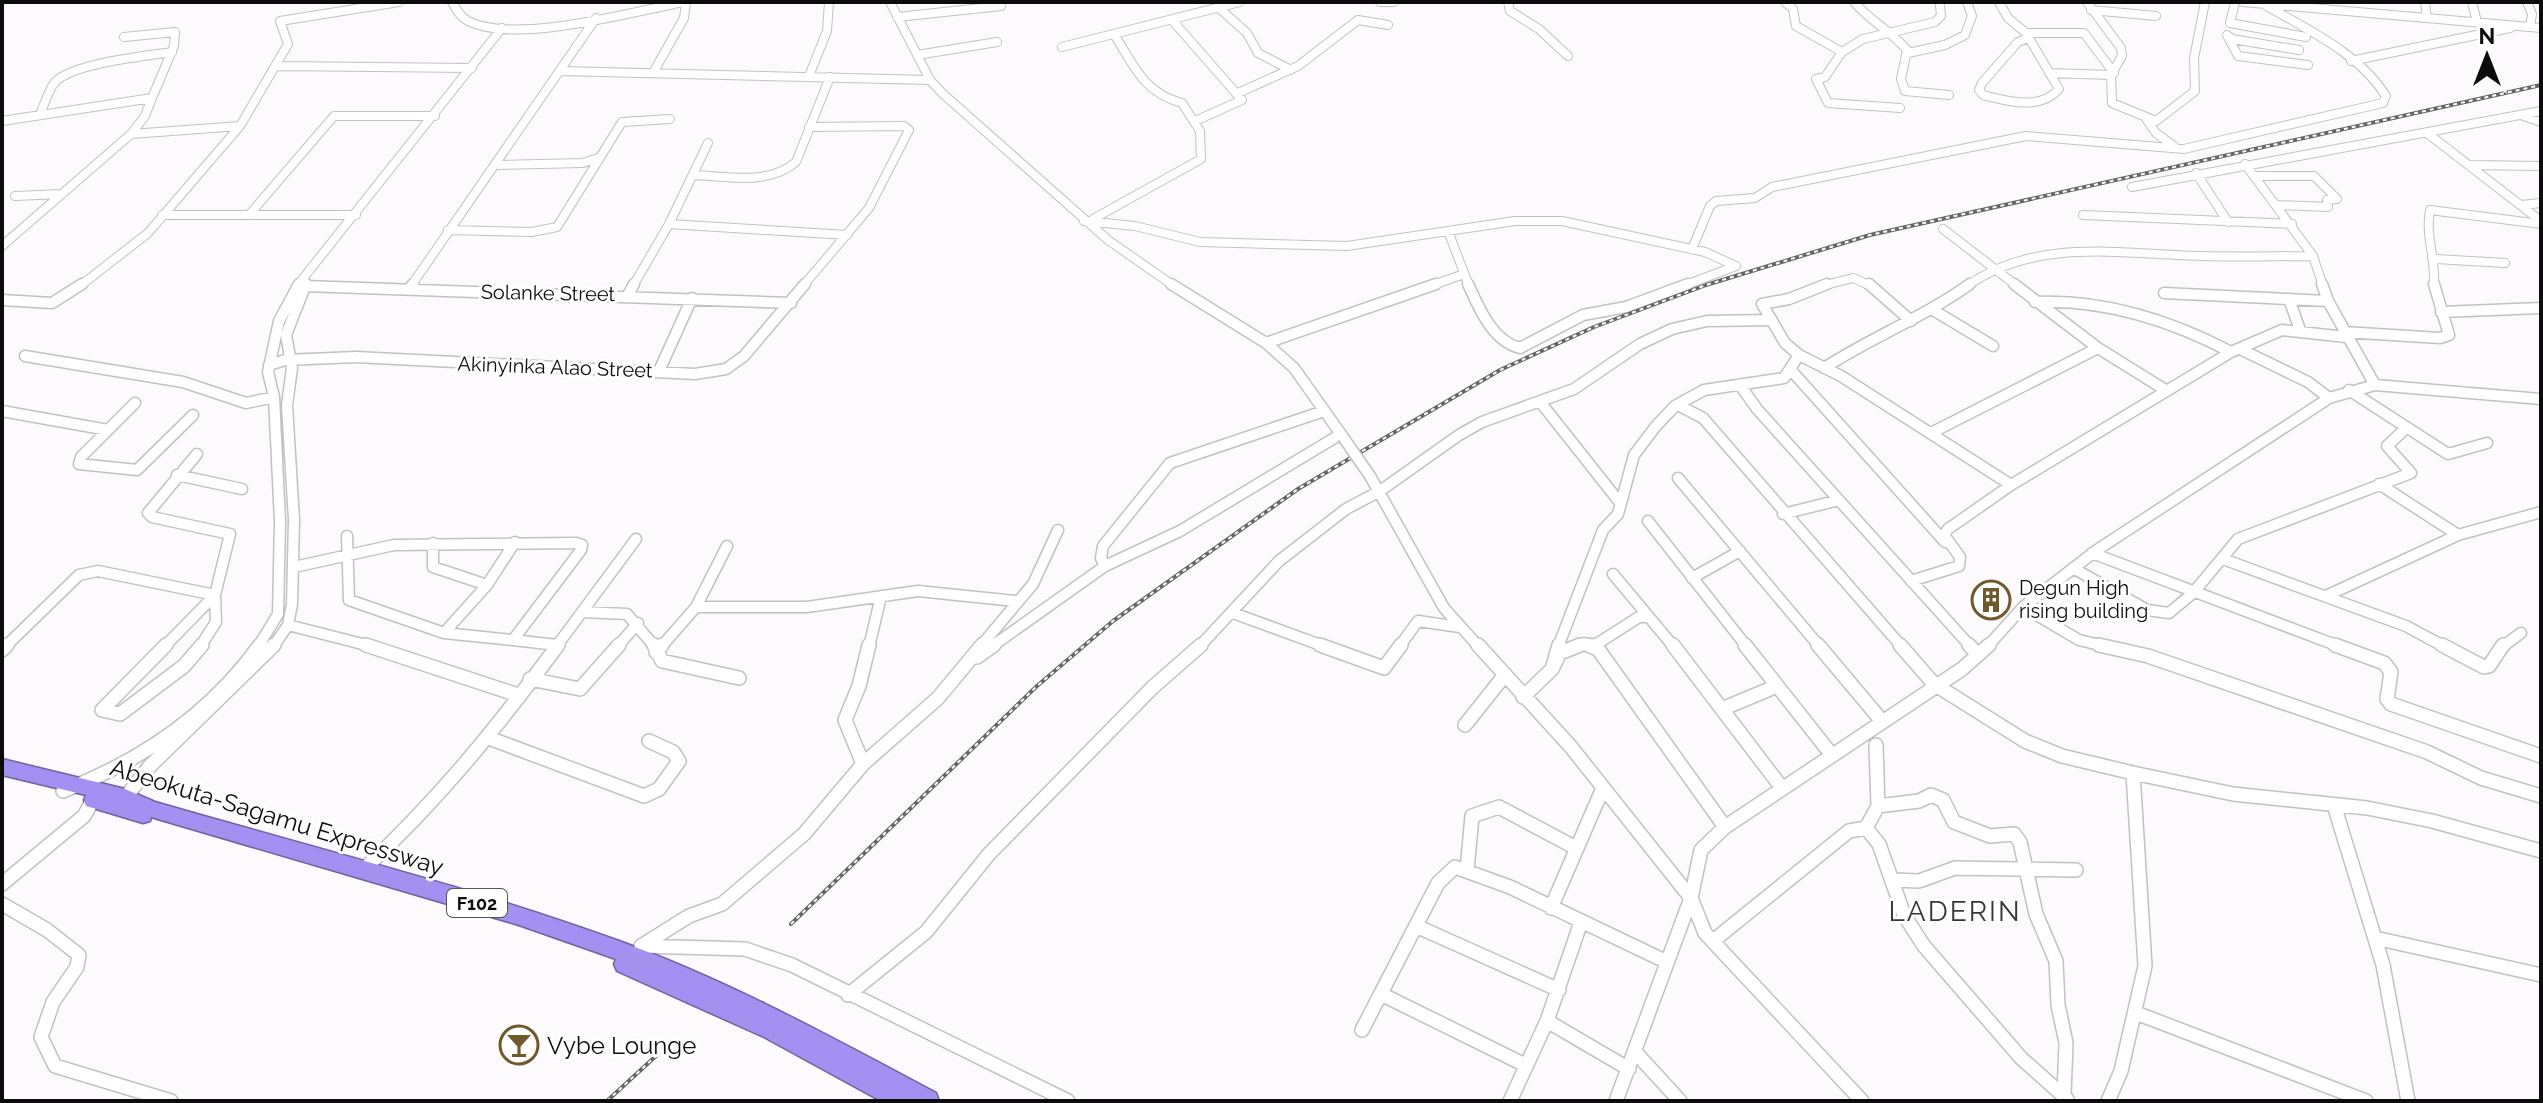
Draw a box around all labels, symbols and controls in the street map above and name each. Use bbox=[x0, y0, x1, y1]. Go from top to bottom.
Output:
north arrow bbox=[2447, 16, 2527, 96]
text: N bbox=[2479, 23, 2495, 49]
street label: Solanke Street bbox=[481, 280, 616, 306]
street label: Akinyinka Alao Street bbox=[457, 352, 653, 382]
place label: Degun High rising building bbox=[2019, 576, 2148, 623]
building icon: Degun High rising building bbox=[1970, 579, 2012, 621]
street label: Abeokuta-Sagamu Expressway bbox=[107, 752, 447, 882]
road number: F102 bbox=[447, 889, 507, 917]
district label: LADERIN bbox=[1888, 895, 2022, 928]
bar icon: Vybe Lounge bbox=[498, 1024, 540, 1066]
place label: Vybe Lounge bbox=[547, 1031, 696, 1060]

